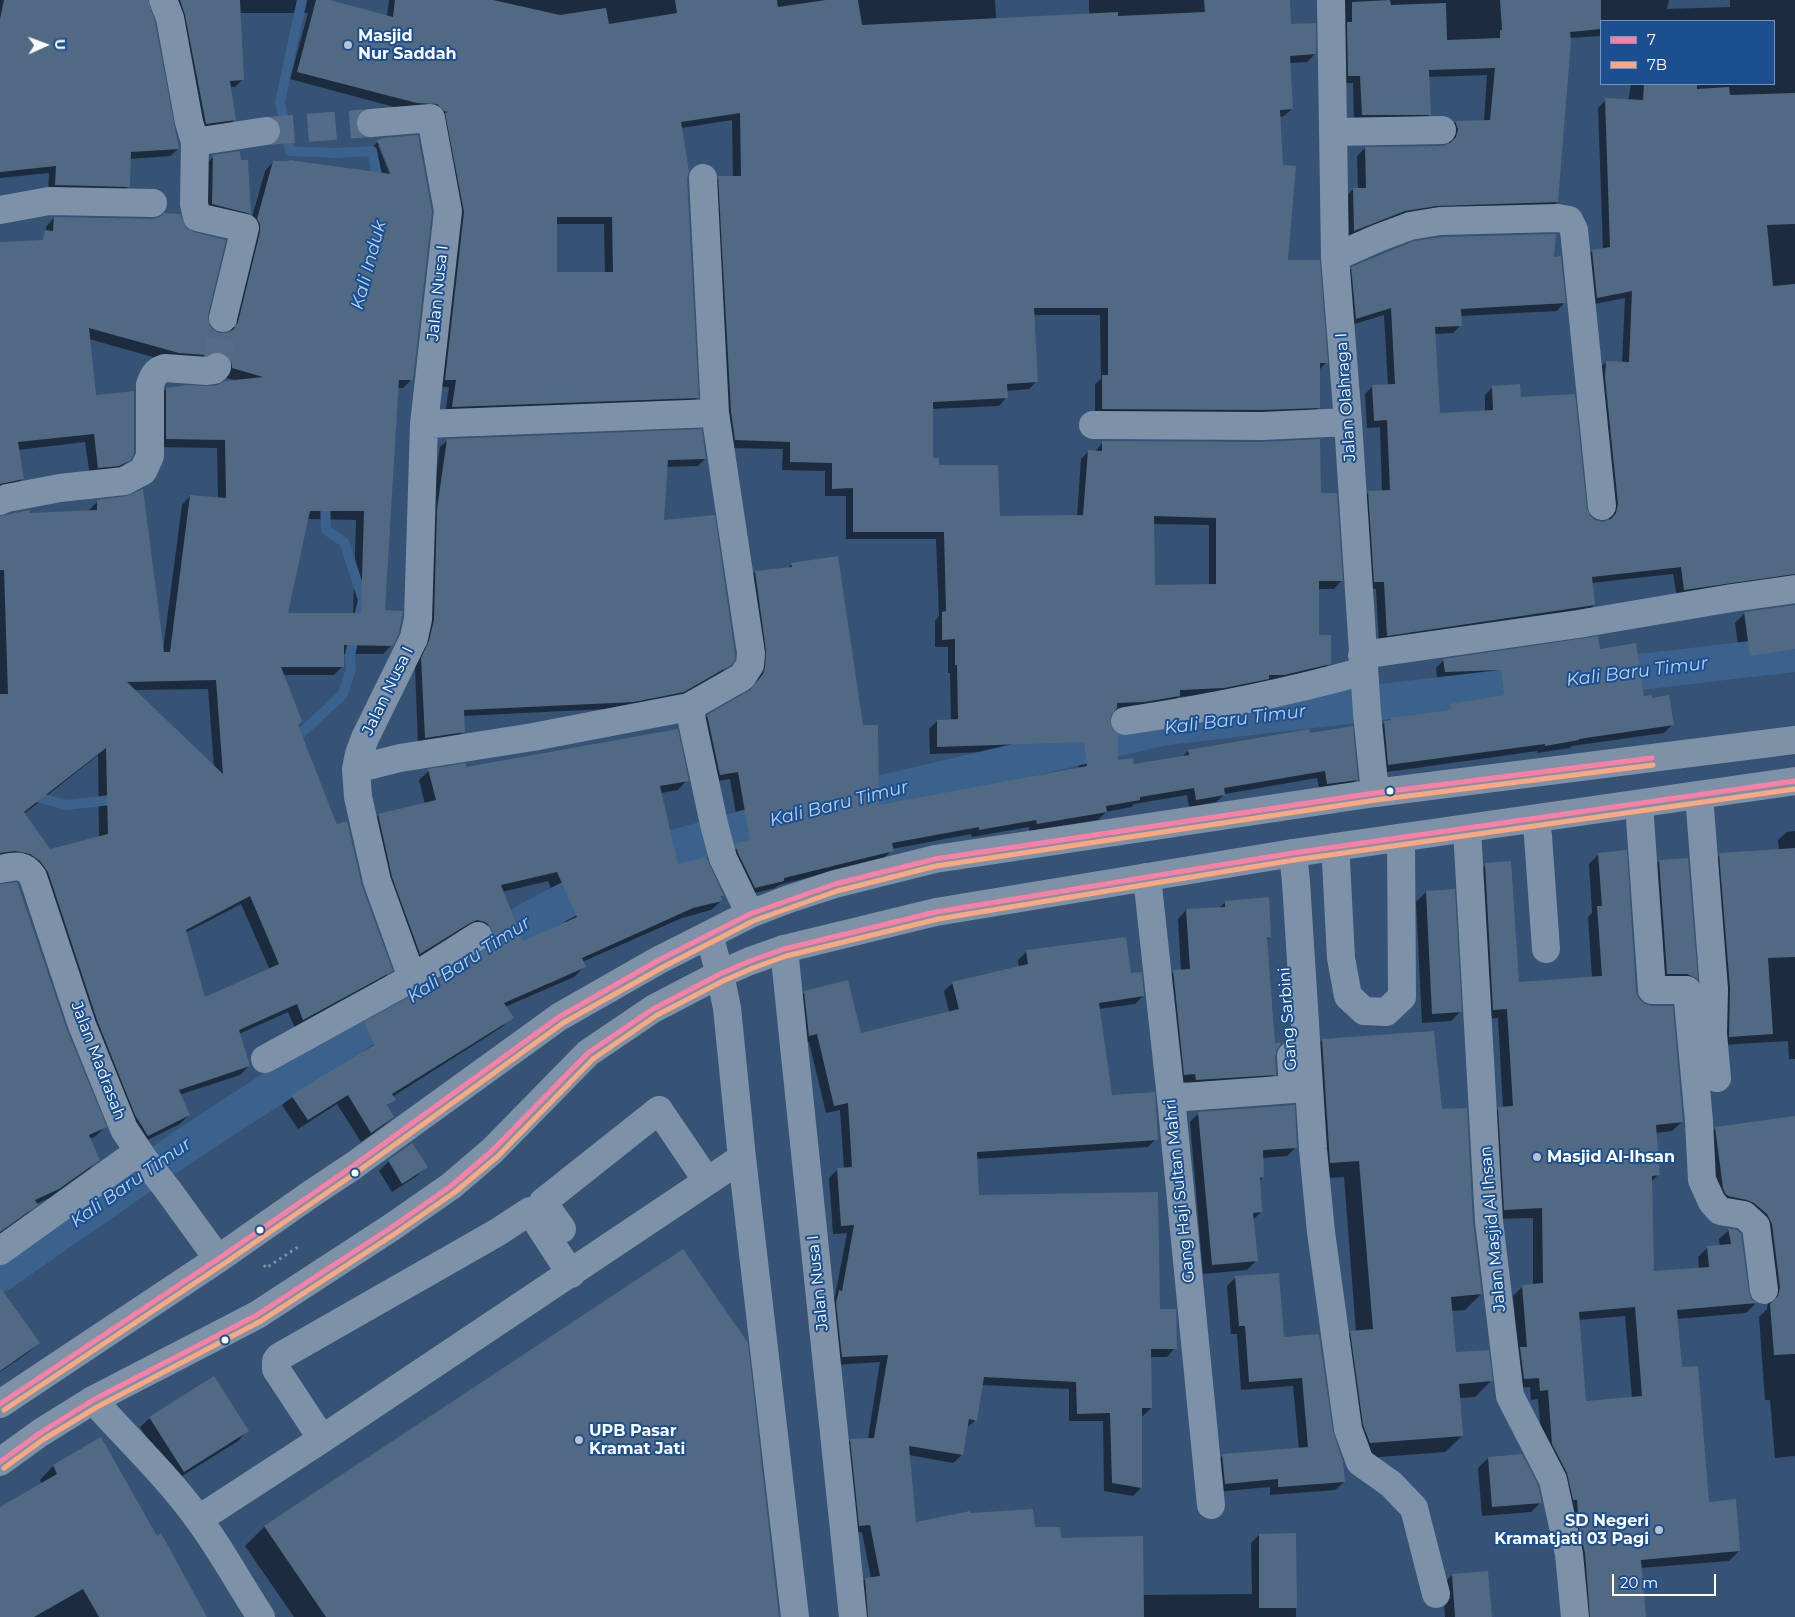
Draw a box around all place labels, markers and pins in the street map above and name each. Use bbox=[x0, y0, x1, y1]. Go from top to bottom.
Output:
place label: Masjid Nur Saddah bbox=[358, 26, 457, 64]
marker: Masjid Nur Saddah bbox=[342, 39, 354, 51]
unlabelled marker bbox=[1385, 786, 1395, 796]
place label: Masjid Al-Ihsan bbox=[1547, 1147, 1675, 1167]
marker: Masjid Al-Ihsan bbox=[1531, 1151, 1543, 1163]
unlabelled marker bbox=[350, 1168, 360, 1178]
unlabelled marker bbox=[255, 1225, 265, 1235]
unlabelled marker bbox=[220, 1335, 230, 1345]
place label: UPB Pasar Kramat Jati bbox=[589, 1421, 685, 1459]
marker: UPB Pasar Kramat Jati bbox=[573, 1434, 585, 1446]
place label: SD Negeri Kramatjati 03 Pagi bbox=[1494, 1511, 1649, 1549]
marker: SD Negeri Kramatjati 03 Pagi bbox=[1653, 1524, 1665, 1536]

